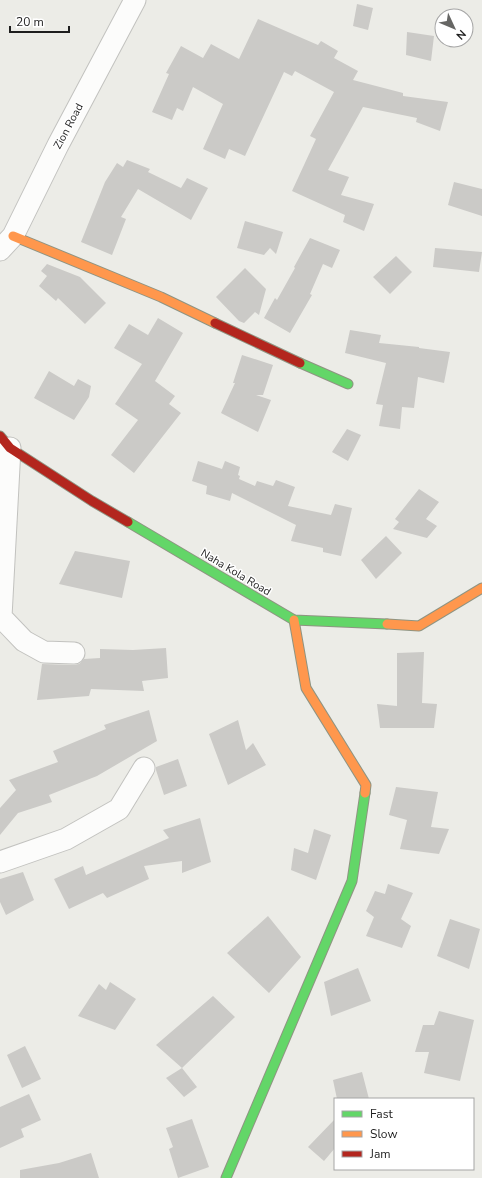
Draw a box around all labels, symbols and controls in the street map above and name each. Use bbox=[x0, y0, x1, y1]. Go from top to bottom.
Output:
scale bar bbox=[10, 8, 69, 34]
north arrow bbox=[434, 8, 474, 48]
text: 20 m bbox=[16, 14, 44, 30]
text: N bbox=[453, 26, 469, 43]
street label: Zion Road bbox=[50, 101, 87, 152]
street label: Naha Kola Road bbox=[198, 546, 274, 599]
legend bbox=[334, 1098, 474, 1170]
text: Fast bbox=[370, 1106, 393, 1122]
text: Slow bbox=[370, 1126, 398, 1142]
text: Jam bbox=[369, 1146, 391, 1162]

